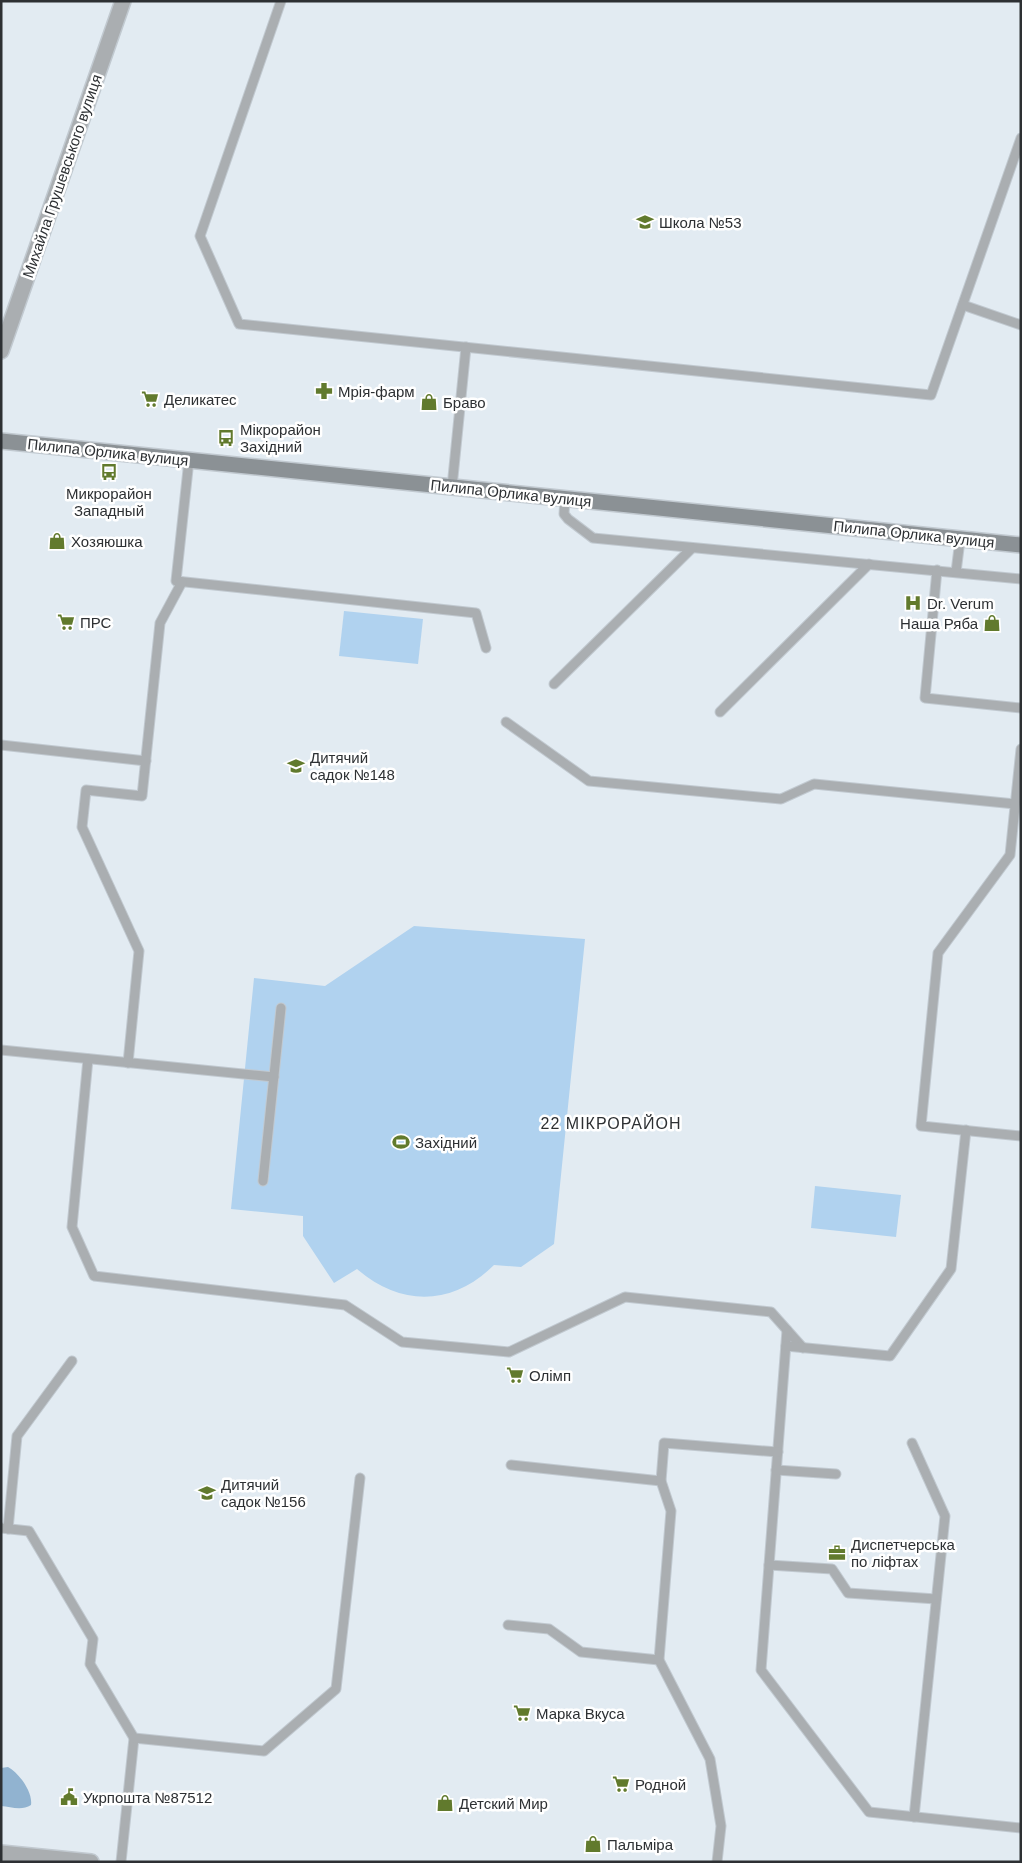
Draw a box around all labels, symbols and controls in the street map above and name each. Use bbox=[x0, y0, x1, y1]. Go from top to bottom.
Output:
street label: Михайла Грушевського вулиця bbox=[19, 72, 105, 280]
school or university icon: Школа №53 bbox=[635, 212, 655, 232]
place label: Школа №53 bbox=[659, 214, 742, 231]
pharmacy icon: Мрія-фарм bbox=[314, 381, 334, 401]
place label: Мрія-фарм bbox=[338, 383, 415, 400]
supermarket icon: Деликатес bbox=[140, 389, 160, 409]
place label: Деликатес bbox=[164, 391, 237, 408]
shop icon: Браво bbox=[419, 392, 439, 412]
place label: Браво bbox=[443, 394, 486, 411]
place label: Мікрорайон Західний bbox=[240, 421, 321, 455]
bus stop icon: Мікрорайон Західний bbox=[216, 428, 236, 448]
street label: Пилипа Орлика вулиця bbox=[27, 435, 189, 469]
bus stop icon: Микрорайон Западный bbox=[99, 462, 119, 482]
street label: Пилипа Орлика вулиця bbox=[430, 476, 592, 510]
place label: Микрорайон Западный bbox=[66, 485, 152, 519]
street label: Пилипа Орлика вулиця bbox=[833, 517, 995, 551]
shop icon: Хозяюшка bbox=[47, 531, 67, 551]
place label: Хозяюшка bbox=[71, 533, 143, 550]
hospital icon: Dr. Verum bbox=[903, 593, 923, 613]
place label: Dr. Verum bbox=[927, 595, 994, 612]
supermarket icon: ПРС bbox=[56, 612, 76, 632]
shop icon: Наша Ряба bbox=[982, 613, 1002, 633]
place label: ПРС bbox=[80, 614, 112, 631]
place label: Наша Ряба bbox=[900, 615, 979, 632]
place label: Дитячий садок №148 bbox=[310, 749, 395, 783]
school or university icon: Дитячий садок №148 bbox=[286, 756, 306, 776]
district label: 22 МІКРОРАЙОН bbox=[541, 1114, 681, 1132]
sports icon: Західний bbox=[391, 1132, 411, 1152]
place label: Західний bbox=[415, 1134, 477, 1151]
supermarket icon: Олімп bbox=[505, 1365, 525, 1385]
place label: Олімп bbox=[529, 1367, 571, 1384]
place label: Дитячий садок №156 bbox=[221, 1476, 306, 1510]
school or university icon: Дитячий садок №156 bbox=[197, 1483, 217, 1503]
place label: Диспетчерська по ліфтах bbox=[851, 1536, 956, 1570]
office icon: Диспетчерська по ліфтах bbox=[827, 1543, 847, 1563]
supermarket icon: Марка Вкуса bbox=[512, 1703, 532, 1723]
place label: Марка Вкуса bbox=[536, 1705, 625, 1722]
supermarket icon: Родной bbox=[611, 1774, 631, 1794]
place label: Родной bbox=[635, 1776, 686, 1793]
public building icon: Укрпошта №87512 bbox=[59, 1787, 79, 1807]
place label: Укрпошта №87512 bbox=[83, 1789, 212, 1806]
shop icon: Детский Мир bbox=[435, 1793, 455, 1813]
place label: Детский Мир bbox=[459, 1795, 548, 1812]
shop icon: Пальміра bbox=[583, 1834, 603, 1854]
place label: Пальміра bbox=[607, 1836, 674, 1853]

